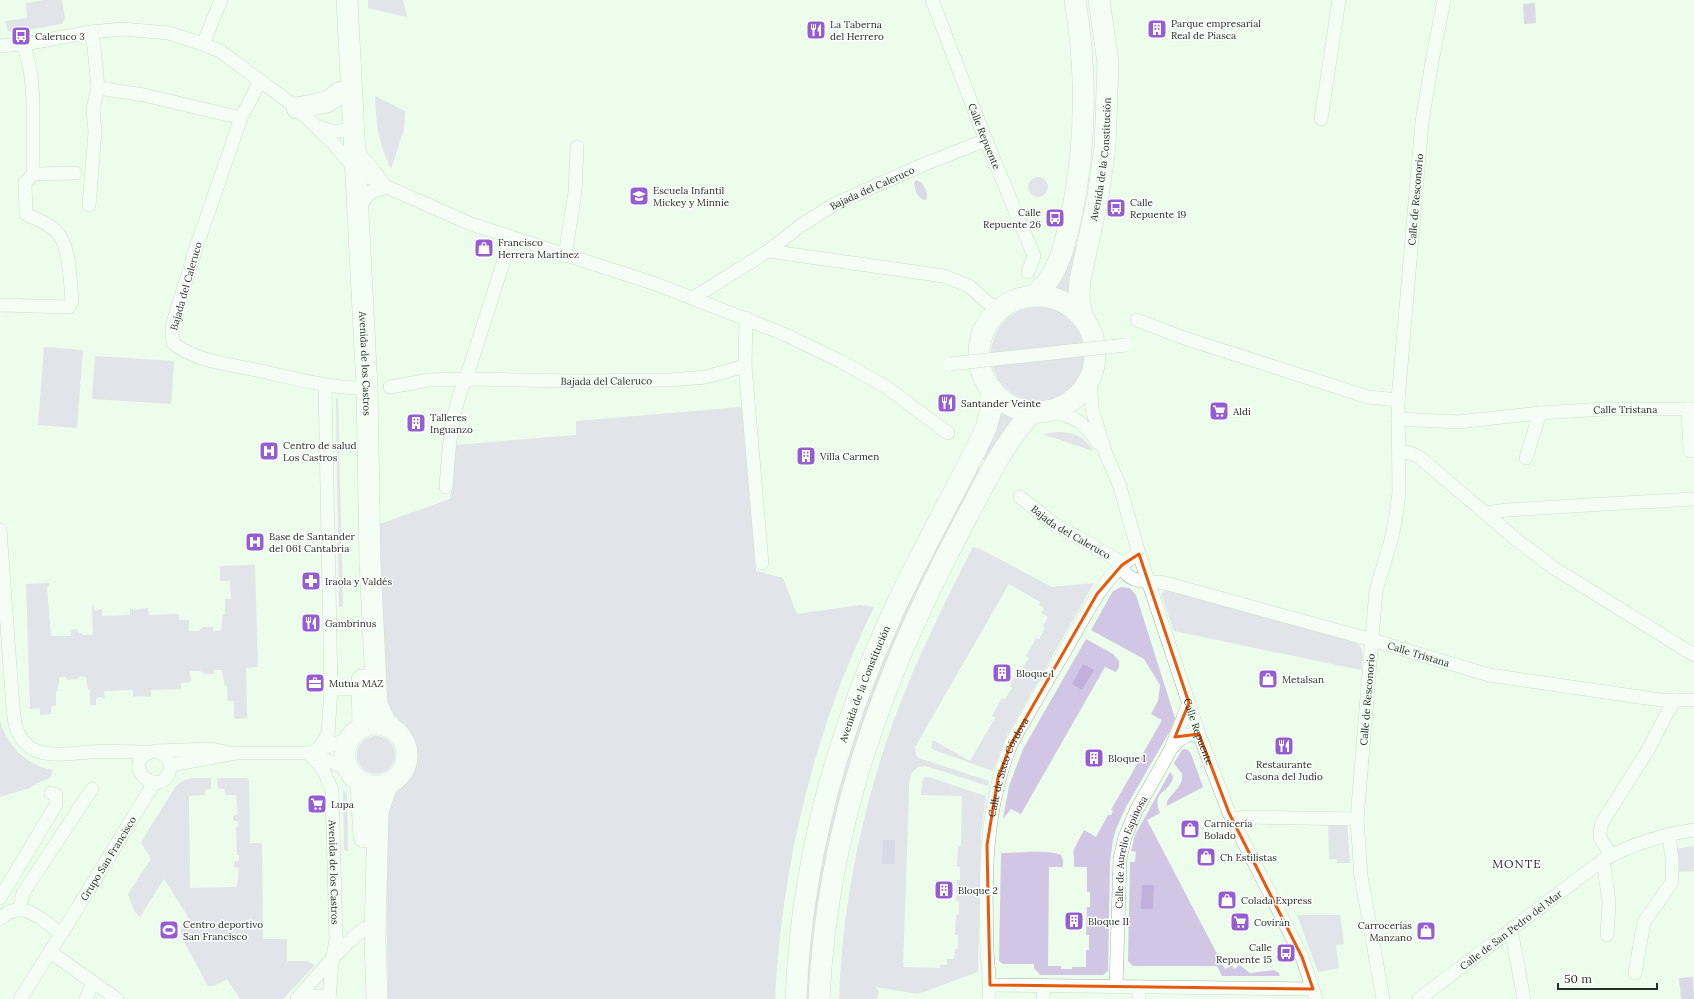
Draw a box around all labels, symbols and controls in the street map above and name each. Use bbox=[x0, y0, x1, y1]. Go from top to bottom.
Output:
place label: Parque empresarial Real de Piasca bbox=[1171, 17, 1261, 42]
place label: La Taberna del Herrero bbox=[830, 18, 884, 43]
building icon: Parque empresarial Real de Piasca bbox=[1146, 18, 1168, 40]
restaurant icon: La Taberna del Herrero bbox=[805, 19, 827, 41]
bus stop icon: Caleruco 3 bbox=[10, 25, 32, 47]
place label: Caleruco 3 bbox=[35, 30, 85, 43]
street label: Avenida de la Constitución bbox=[1086, 97, 1113, 223]
street label: Calle Repuente bbox=[966, 101, 1004, 172]
street label: Calle de Resconorio bbox=[1405, 153, 1426, 246]
street label: Bajada del Caleruco bbox=[827, 163, 917, 212]
place label: Escuela Infantil Mickey y Minnie bbox=[653, 184, 730, 209]
school or university icon: Escuela Infantil Mickey y Minnie bbox=[628, 185, 650, 207]
place label: Calle Repuente 19 bbox=[1130, 196, 1187, 221]
bus stop icon: Calle Repuente 19 bbox=[1105, 197, 1127, 219]
place label: Calle Repuente 26 bbox=[983, 206, 1042, 231]
bus stop icon: Calle Repuente 26 bbox=[1044, 207, 1066, 229]
place label: Francisco Herrera Martínez bbox=[498, 236, 579, 261]
shop icon: Francisco Herrera Martínez bbox=[473, 237, 495, 259]
street label: Bajada del Caleruco bbox=[167, 240, 205, 332]
street label: Avenida de los Castros bbox=[357, 310, 374, 416]
street label: Bajada del Caleruco bbox=[560, 374, 652, 388]
restaurant icon: Santander Veinte bbox=[936, 392, 958, 414]
place label: Santander Veinte bbox=[961, 397, 1041, 410]
supermarket icon: Aldi bbox=[1208, 400, 1230, 422]
street label: Calle Tristana bbox=[1593, 402, 1657, 416]
place label: Aldi bbox=[1232, 405, 1251, 418]
place label: Talleres Inguanzo bbox=[430, 411, 473, 436]
building icon: Talleres Inguanzo bbox=[405, 412, 427, 434]
place label: Centro de salud Los Castros bbox=[283, 439, 357, 464]
hospital icon: Centro de salud Los Castros bbox=[258, 440, 280, 462]
building icon: Villa Carmen bbox=[795, 445, 817, 467]
place label: Villa Carmen bbox=[819, 450, 879, 463]
street label: Bajada del Caleruco bbox=[1029, 502, 1113, 562]
place label: Base de Santander del 061 Cantabria bbox=[269, 530, 355, 555]
hospital icon: Base de Santander del 061 Cantabria bbox=[244, 531, 266, 553]
pharmacy icon: Iraola y Valdés bbox=[300, 570, 322, 592]
place label: Iraola y Valdés bbox=[325, 575, 393, 588]
restaurant icon: Gambrinus bbox=[300, 612, 322, 634]
place label: Gambrinus bbox=[325, 617, 377, 630]
street label: Avenida de la Constitución bbox=[836, 623, 893, 745]
street label: Calle Tristana bbox=[1386, 639, 1451, 669]
street label: Calle de Resconorio bbox=[1357, 653, 1377, 746]
building icon: Bloque 1 bbox=[991, 662, 1013, 684]
place label: Bloque 1 bbox=[1016, 667, 1054, 680]
shop icon: Metalsan bbox=[1257, 668, 1279, 690]
office icon: Mutua MAZ bbox=[304, 672, 326, 694]
place label: Metalsan bbox=[1282, 673, 1324, 686]
place label: Mutua MAZ bbox=[329, 677, 383, 690]
street label: Calle Repuente bbox=[1181, 696, 1217, 767]
street label: Calle de Sixto Córdova bbox=[985, 715, 1031, 818]
restaurant icon: Restaurante Casona del Judío bbox=[1273, 735, 1295, 757]
building icon: Bloque I bbox=[1083, 747, 1105, 769]
place label: Bloque I bbox=[1108, 752, 1146, 765]
place label: Restaurante Casona del Judío bbox=[1245, 758, 1323, 783]
supermarket icon: Lupa bbox=[306, 793, 328, 815]
street label: Calle de Aurelio Espinosa bbox=[1112, 793, 1150, 909]
place label: Lupa bbox=[331, 798, 354, 811]
street label: Grupo San Francisco bbox=[77, 813, 139, 903]
place label: Carnicería Bolado bbox=[1204, 817, 1252, 842]
shop icon: Carnicería Bolado bbox=[1179, 818, 1201, 840]
street label: Avenida de los Castros bbox=[326, 819, 342, 925]
shop icon: Ch Estilistas bbox=[1195, 846, 1217, 868]
place label: Ch Estilistas bbox=[1220, 851, 1277, 864]
district label: MONTE bbox=[1492, 856, 1542, 871]
building icon: Bloque 2 bbox=[933, 879, 955, 901]
place label: Bloque 2 bbox=[958, 884, 998, 897]
street label: Calle de San Pedro del Mar bbox=[1457, 886, 1565, 973]
shop icon: Colada Express bbox=[1216, 889, 1238, 911]
place label: Colada Express bbox=[1241, 894, 1312, 907]
building icon: Bloque II bbox=[1063, 910, 1085, 932]
supermarket icon: Covirán bbox=[1229, 911, 1251, 933]
place label: Bloque II bbox=[1088, 915, 1129, 928]
place label: Covirán bbox=[1254, 916, 1290, 929]
place label: Centro deportivo San Francisco bbox=[183, 918, 263, 943]
sports icon: Centro deportivo San Francisco bbox=[158, 919, 180, 941]
place label: Carrocerías Manzano bbox=[1358, 919, 1412, 944]
shop icon: Carrocerías Manzano bbox=[1415, 920, 1437, 942]
place label: Calle Repuente 15 bbox=[1216, 941, 1273, 966]
bus stop icon: Calle Repuente 15 bbox=[1275, 942, 1297, 964]
scale bar bbox=[1558, 965, 1657, 991]
text: 50 m bbox=[1564, 971, 1592, 986]

